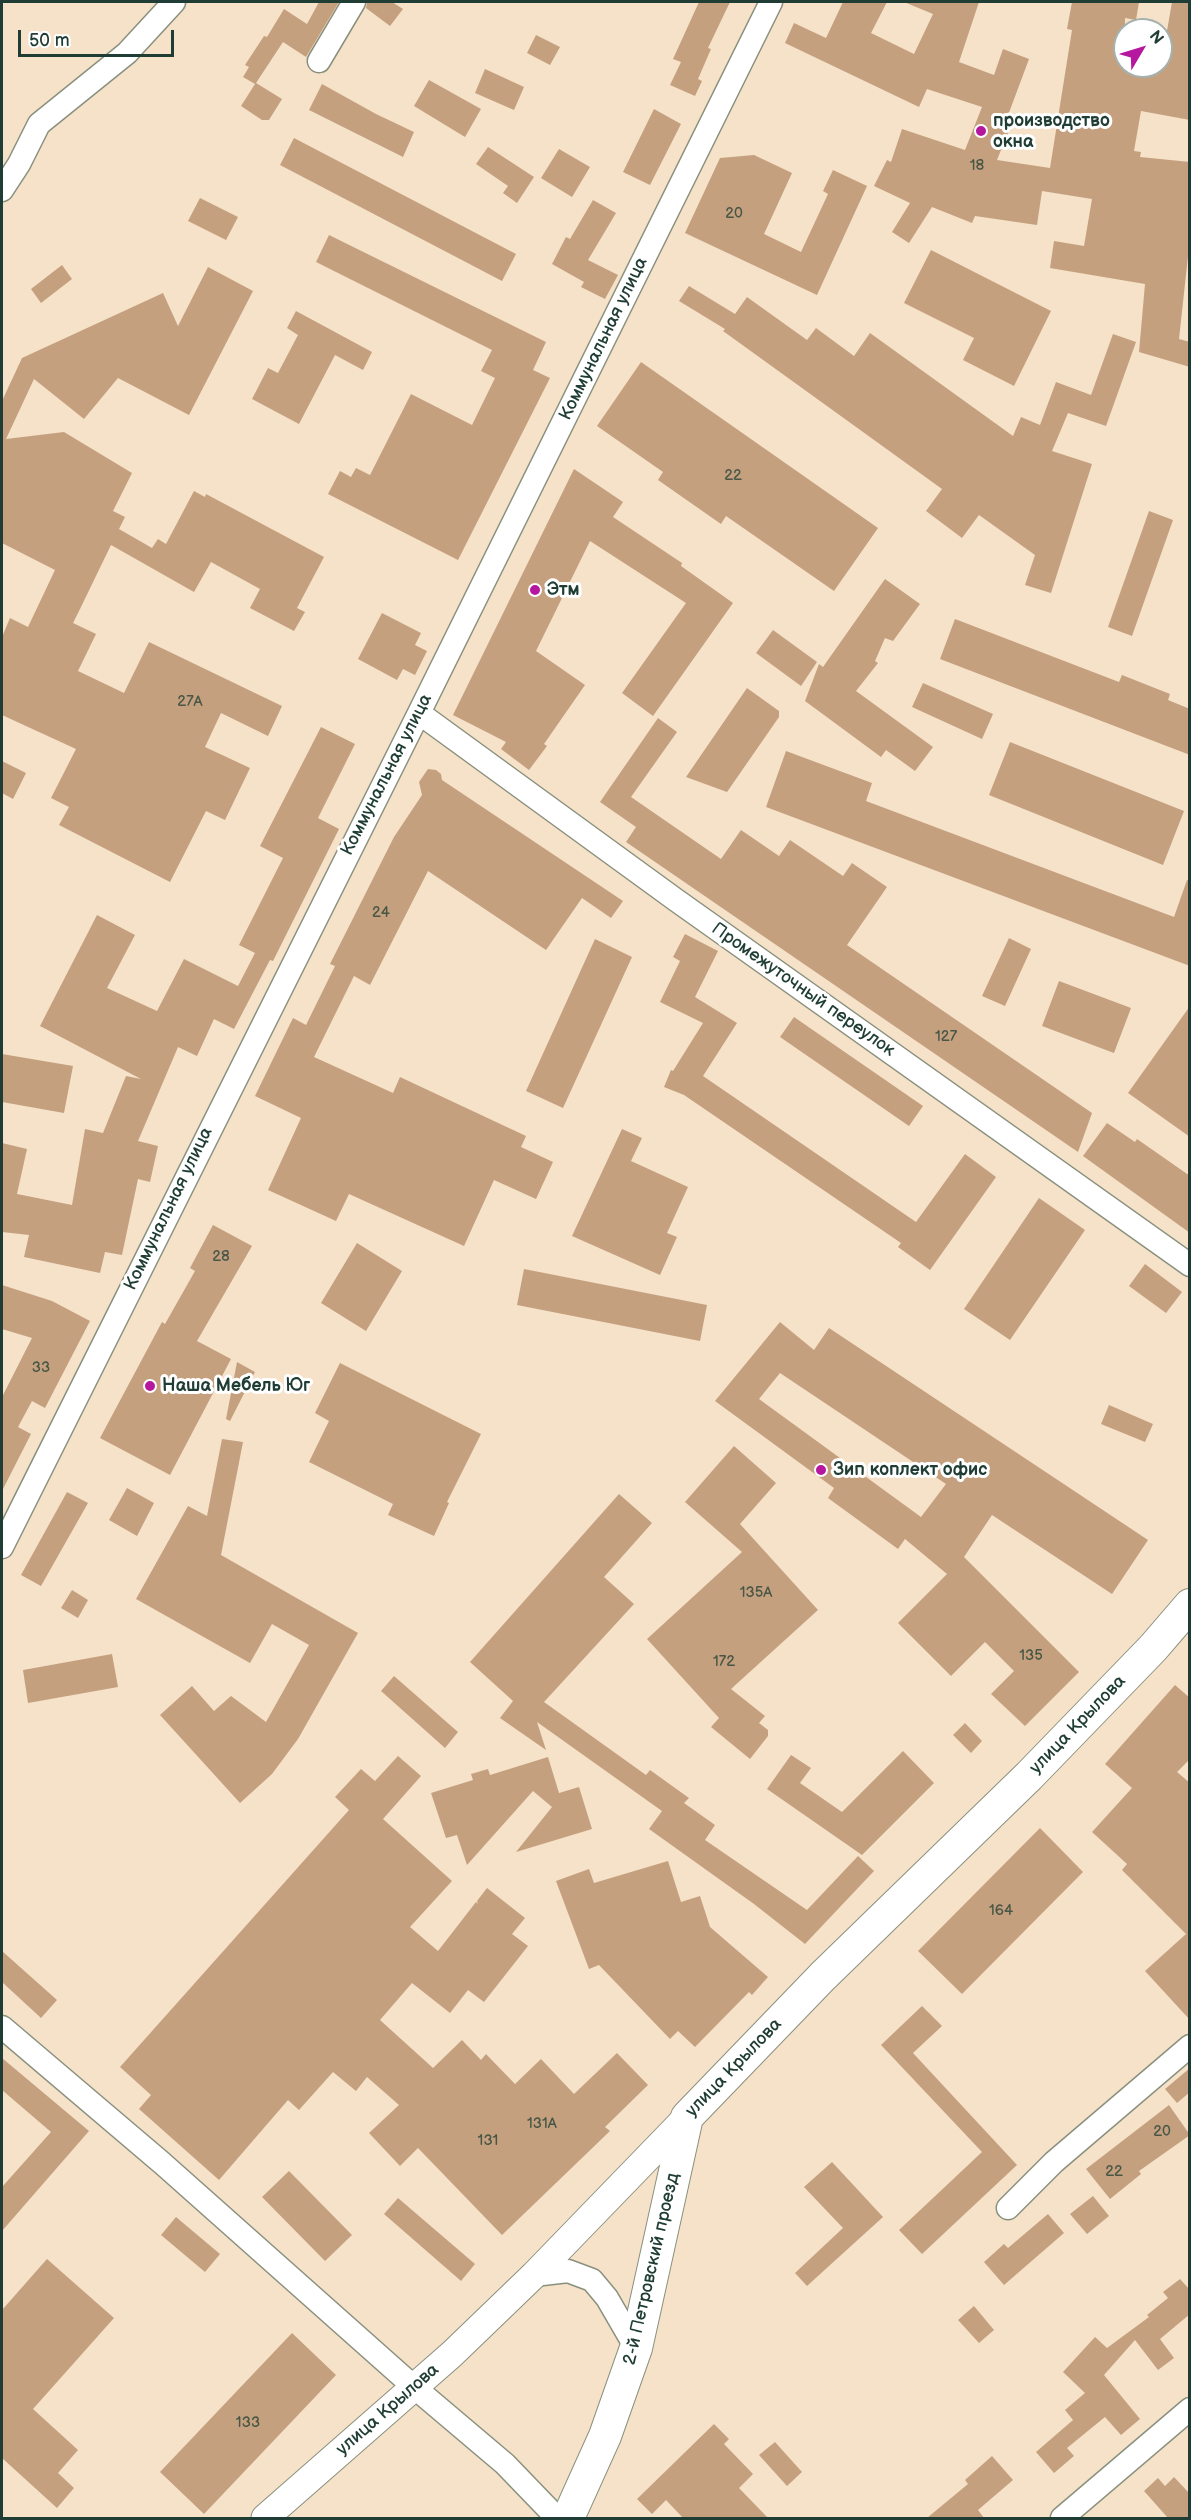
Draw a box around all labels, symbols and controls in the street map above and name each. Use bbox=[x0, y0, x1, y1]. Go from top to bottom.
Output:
scale bar bbox=[21, 18, 177, 56]
north arrow bbox=[1113, 18, 1173, 78]
text: N bbox=[1145, 27, 1167, 48]
text: 50 m bbox=[29, 30, 70, 51]
place label: производство окна bbox=[993, 110, 1110, 152]
marker: производство окна bbox=[974, 124, 988, 138]
house number: 18 bbox=[970, 157, 984, 175]
house number: 20 bbox=[725, 205, 743, 223]
street label: Коммунальная улица bbox=[555, 254, 653, 424]
house number: 22 bbox=[724, 467, 742, 485]
place label: Этм bbox=[547, 579, 580, 601]
marker: Этм bbox=[528, 583, 542, 597]
street label: Коммунальная улица bbox=[337, 691, 437, 859]
house number: 27А bbox=[177, 693, 203, 711]
house number: 24 bbox=[372, 904, 390, 922]
street label: Промежуточный переулок bbox=[707, 918, 899, 1062]
house number: 127 bbox=[935, 1028, 957, 1046]
street label: Коммунальная улица bbox=[120, 1124, 218, 1294]
house number: 28 bbox=[212, 1248, 230, 1266]
house number: 33 bbox=[32, 1359, 50, 1377]
place label: Наша Мебель Юг bbox=[162, 1375, 310, 1397]
marker: Наша Мебель Юг bbox=[143, 1379, 157, 1393]
place label: Зип коплект офис bbox=[833, 1459, 987, 1481]
marker: Зип коплект офис bbox=[814, 1463, 828, 1477]
house number: 135А bbox=[740, 1584, 772, 1602]
house number: 135 bbox=[1019, 1647, 1043, 1665]
house number: 172 bbox=[713, 1653, 735, 1671]
street label: улица Крылова bbox=[1025, 1671, 1131, 1779]
house number: 164 bbox=[989, 1902, 1013, 1920]
street label: улица Крылова bbox=[681, 2014, 787, 2122]
house number: 131А bbox=[527, 2115, 557, 2133]
house number: 20 bbox=[1153, 2123, 1171, 2141]
house number: 131 bbox=[478, 2132, 498, 2150]
house number: 22 bbox=[1105, 2163, 1123, 2181]
street label: 2-й Петровский проезд bbox=[619, 2171, 685, 2367]
street label: улица Крылова bbox=[332, 2360, 444, 2460]
house number: 133 bbox=[236, 2414, 260, 2432]

